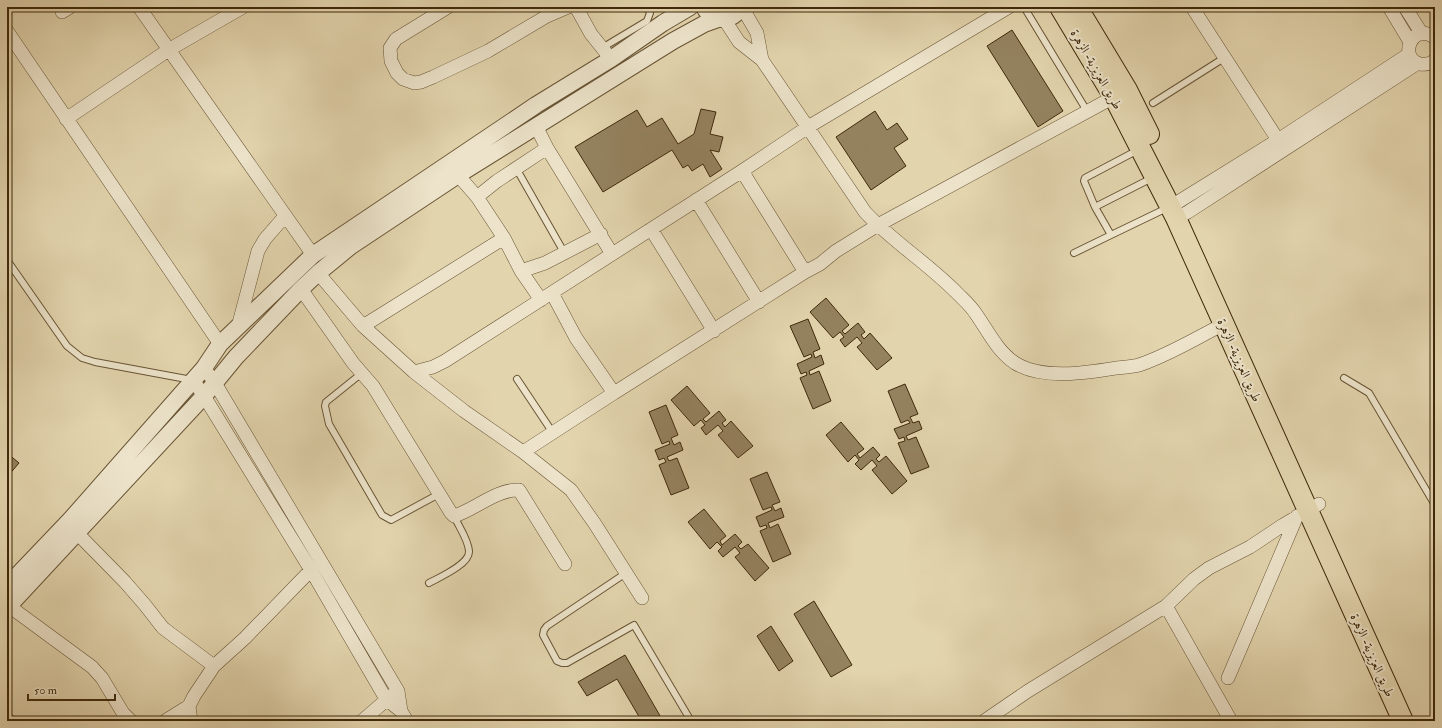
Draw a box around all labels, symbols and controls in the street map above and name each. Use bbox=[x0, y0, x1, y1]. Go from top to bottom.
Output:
street label: طريق العزيزية- الزهرة bbox=[1067, 27, 1126, 112]
street label: طريق العزيزية- الزهرة bbox=[1214, 316, 1265, 405]
street label: طريق العزيزية- الزهرة bbox=[1347, 611, 1398, 700]
scale bar bbox=[28, 676, 115, 702]
text: 50 m bbox=[34, 683, 58, 698]

